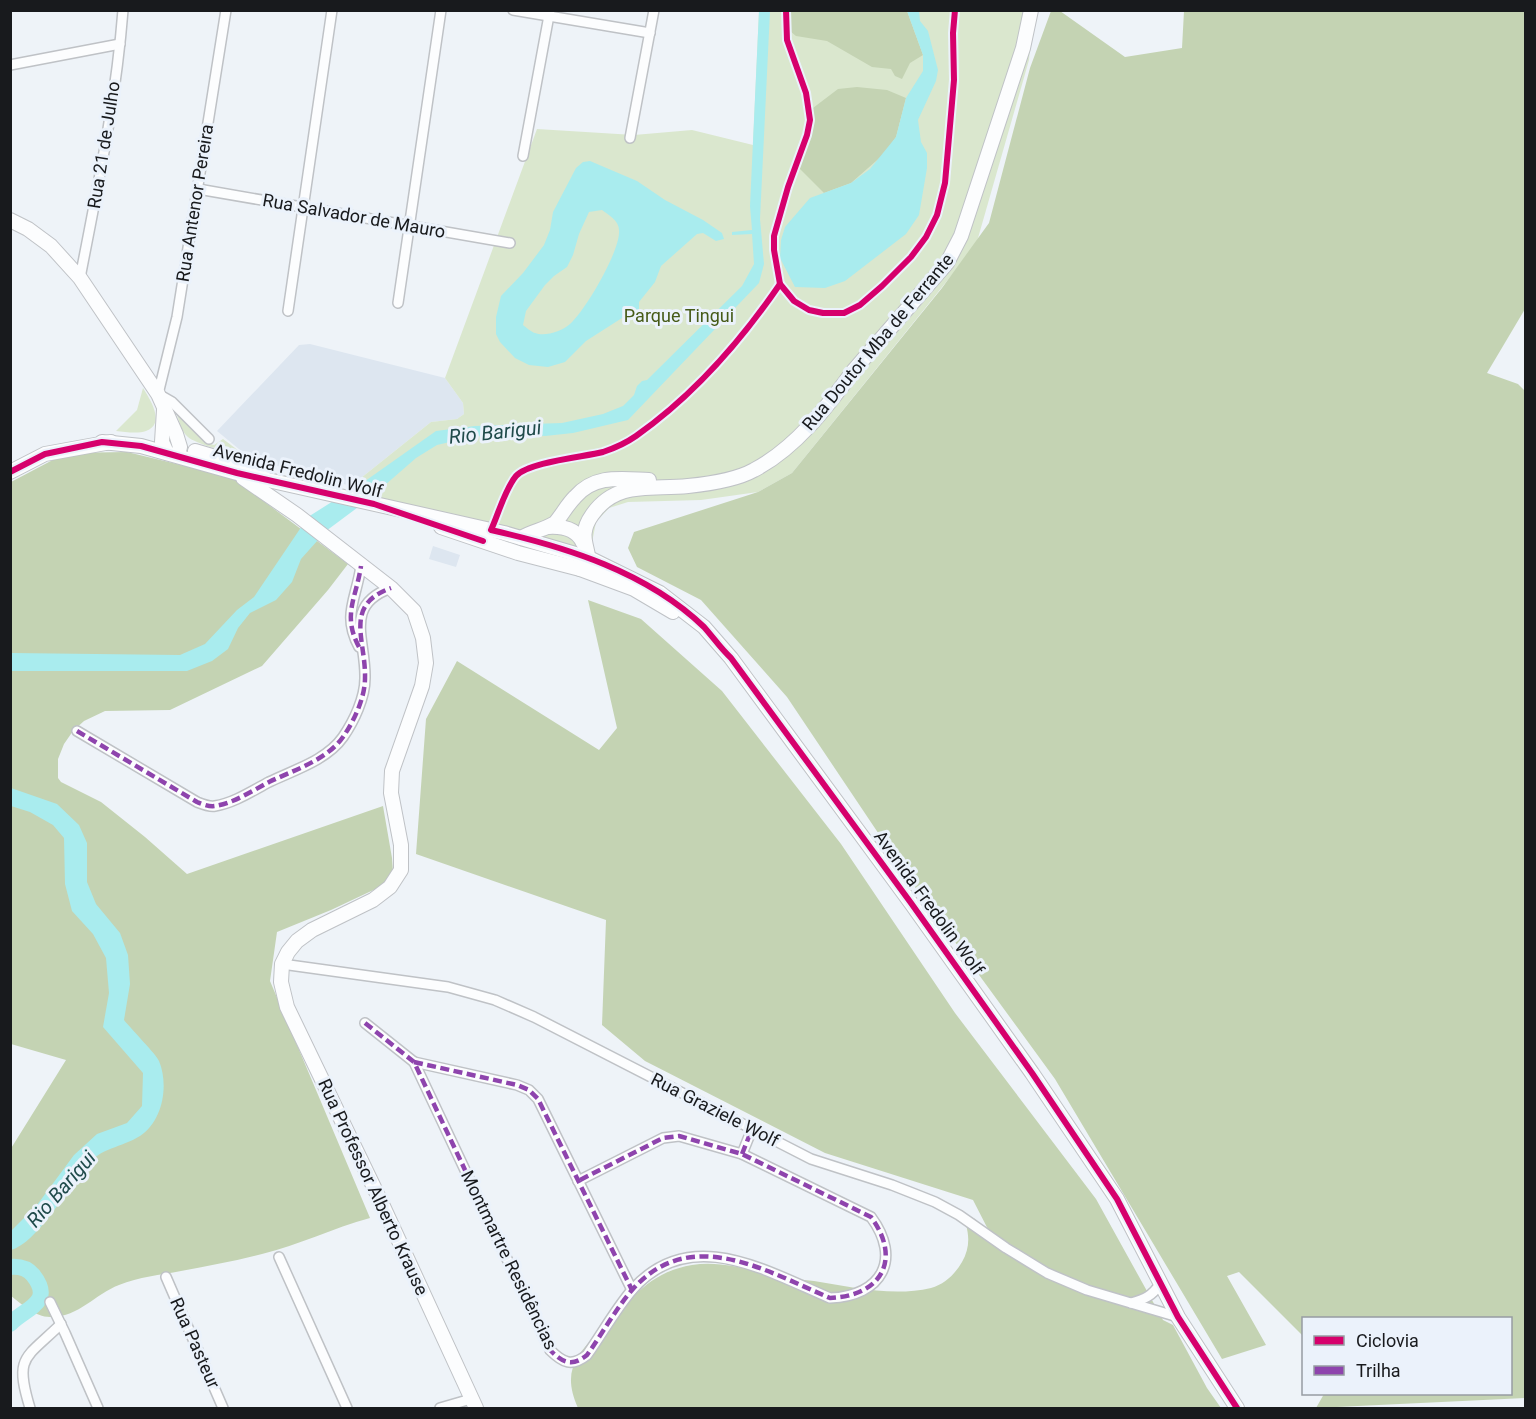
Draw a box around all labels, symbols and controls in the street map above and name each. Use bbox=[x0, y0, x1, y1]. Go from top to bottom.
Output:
street label: Rua 21 de Julho bbox=[83, 80, 124, 210]
street label: Rua Antenor Pereira bbox=[172, 123, 217, 283]
street label: Rua Salvador de Mauro bbox=[261, 189, 447, 242]
street label: Rua Doutor Mba de Ferrante bbox=[797, 249, 958, 434]
park label: Parque Tingui bbox=[624, 305, 734, 326]
water label: Rio Barigui bbox=[448, 415, 543, 449]
street label: Avenida Fredolin Wolf bbox=[211, 439, 386, 502]
street label: Avenida Fredolin Wolf bbox=[870, 826, 989, 980]
street label: Rua Graziele Wolf bbox=[648, 1068, 783, 1151]
street label: Rua Professor Alberto Krause bbox=[314, 1075, 433, 1298]
water label: Rio Barigui bbox=[21, 1146, 101, 1232]
street label: Montmartre Residências bbox=[457, 1167, 562, 1353]
street label: Rua Pasteur bbox=[166, 1294, 225, 1391]
legend bbox=[1302, 1317, 1512, 1395]
text: Ciclovia bbox=[1356, 1330, 1419, 1351]
text: Trilha bbox=[1356, 1360, 1401, 1381]

